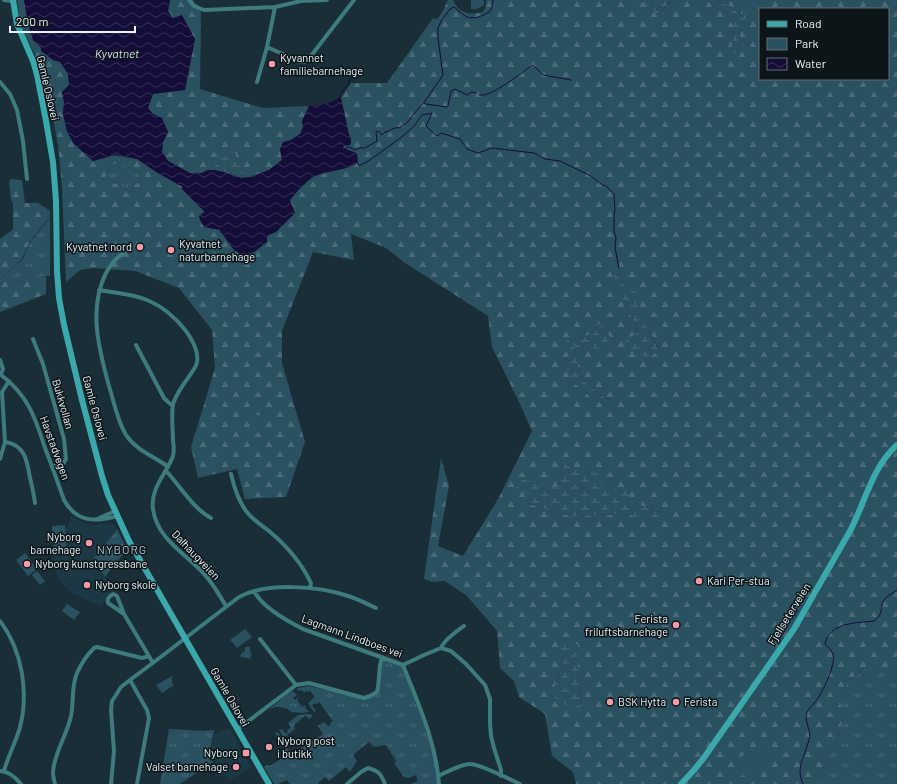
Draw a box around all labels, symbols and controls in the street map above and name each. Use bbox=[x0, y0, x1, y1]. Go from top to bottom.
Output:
scale bar bbox=[10, 8, 135, 34]
legend bbox=[759, 8, 889, 80]
text: 200 m bbox=[16, 14, 48, 28]
text: Road bbox=[795, 16, 822, 30]
text: Park bbox=[795, 36, 819, 50]
water label: Kyvatnet bbox=[95, 46, 140, 60]
place label: Kyvannet familiebarnehage bbox=[280, 51, 363, 77]
street label: Gamle Oslovei bbox=[35, 54, 62, 122]
text: Water bbox=[795, 56, 827, 70]
marker: Kyvannet familiebarnehage bbox=[267, 59, 277, 69]
place label: Kyvatnet naturbarnehage bbox=[179, 237, 255, 263]
place label: Kyvatnet nord bbox=[66, 240, 132, 253]
marker: Kyvatnet nord bbox=[135, 242, 145, 252]
marker: Kyvatnet naturbarnehage bbox=[166, 245, 176, 255]
street label: Gamle Oslovei bbox=[81, 374, 110, 442]
street label: Bukkvollan bbox=[50, 377, 77, 430]
street label: Havstadvegen bbox=[38, 414, 73, 482]
street label: Dalhaugveien bbox=[170, 527, 223, 582]
place label: Nyborg barnehage bbox=[30, 530, 81, 556]
marker: Nyborg barnehage bbox=[84, 538, 94, 548]
district label: NYBORG bbox=[97, 542, 147, 556]
place label: Nyborg kunstgressbane bbox=[35, 557, 147, 570]
marker: Nyborg kunstgressbane bbox=[22, 559, 32, 569]
place label: Kari Per-stua bbox=[707, 574, 770, 587]
marker: Kari Per-stua bbox=[694, 576, 704, 586]
place label: Nyborg skole bbox=[95, 578, 157, 591]
marker: Nyborg skole bbox=[82, 580, 92, 590]
street label: Fjellseterveien bbox=[764, 580, 813, 647]
street label: Lagmann Lindboes vei bbox=[300, 611, 405, 660]
place label: Ferista friluftsbarnehage bbox=[585, 612, 668, 638]
marker: Ferista friluftsbarnehage bbox=[671, 620, 681, 630]
street label: Gamle Oslovei bbox=[208, 665, 253, 729]
place label: BSK Hytta bbox=[618, 695, 666, 708]
place label: Ferista bbox=[684, 695, 717, 708]
marker: BSK Hytta bbox=[605, 697, 615, 707]
marker: Ferista bbox=[671, 697, 681, 707]
place label: Nyborg post i butikk bbox=[277, 734, 335, 760]
marker: Nyborg post i butikk bbox=[264, 742, 274, 752]
place label: Nyborg bbox=[204, 746, 238, 759]
marker: Nyborg bbox=[241, 748, 251, 758]
place label: Valset barnehage bbox=[146, 760, 228, 773]
marker: Valset barnehage bbox=[231, 762, 241, 772]

